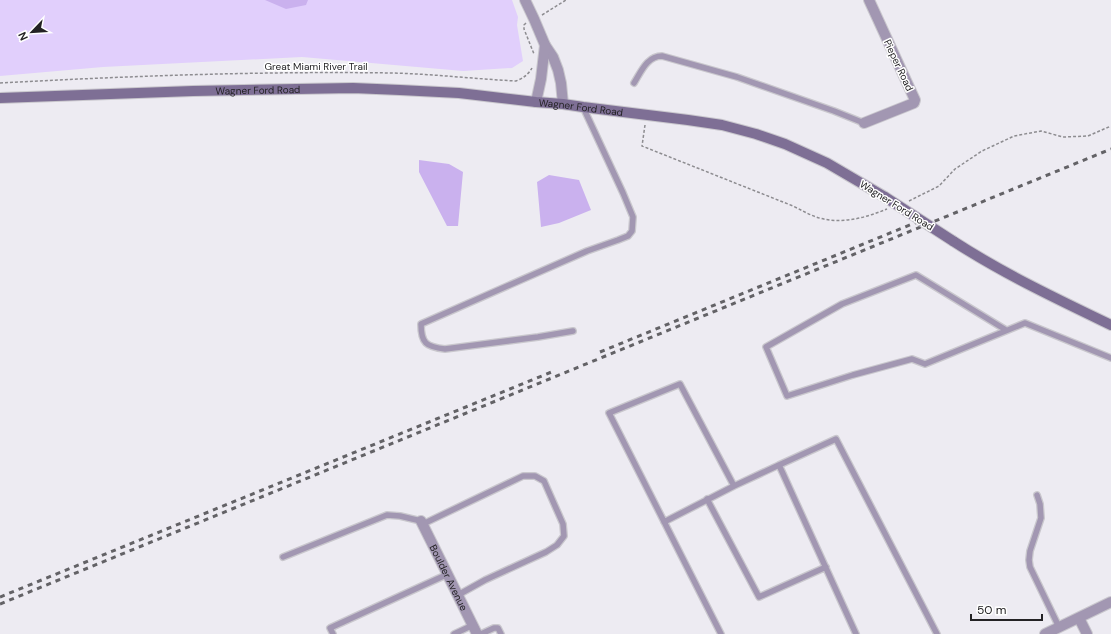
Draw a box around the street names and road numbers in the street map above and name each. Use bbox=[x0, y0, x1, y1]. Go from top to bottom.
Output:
street label: Pieper Road bbox=[881, 37, 916, 93]
street label: Great Miami River Trail bbox=[264, 60, 368, 73]
street label: Wagner Ford Road bbox=[215, 83, 300, 98]
street label: Wagner Ford Road bbox=[538, 96, 624, 119]
street label: Wagner Ford Road bbox=[857, 177, 936, 233]
street label: Boulder Avenue bbox=[427, 542, 471, 613]

